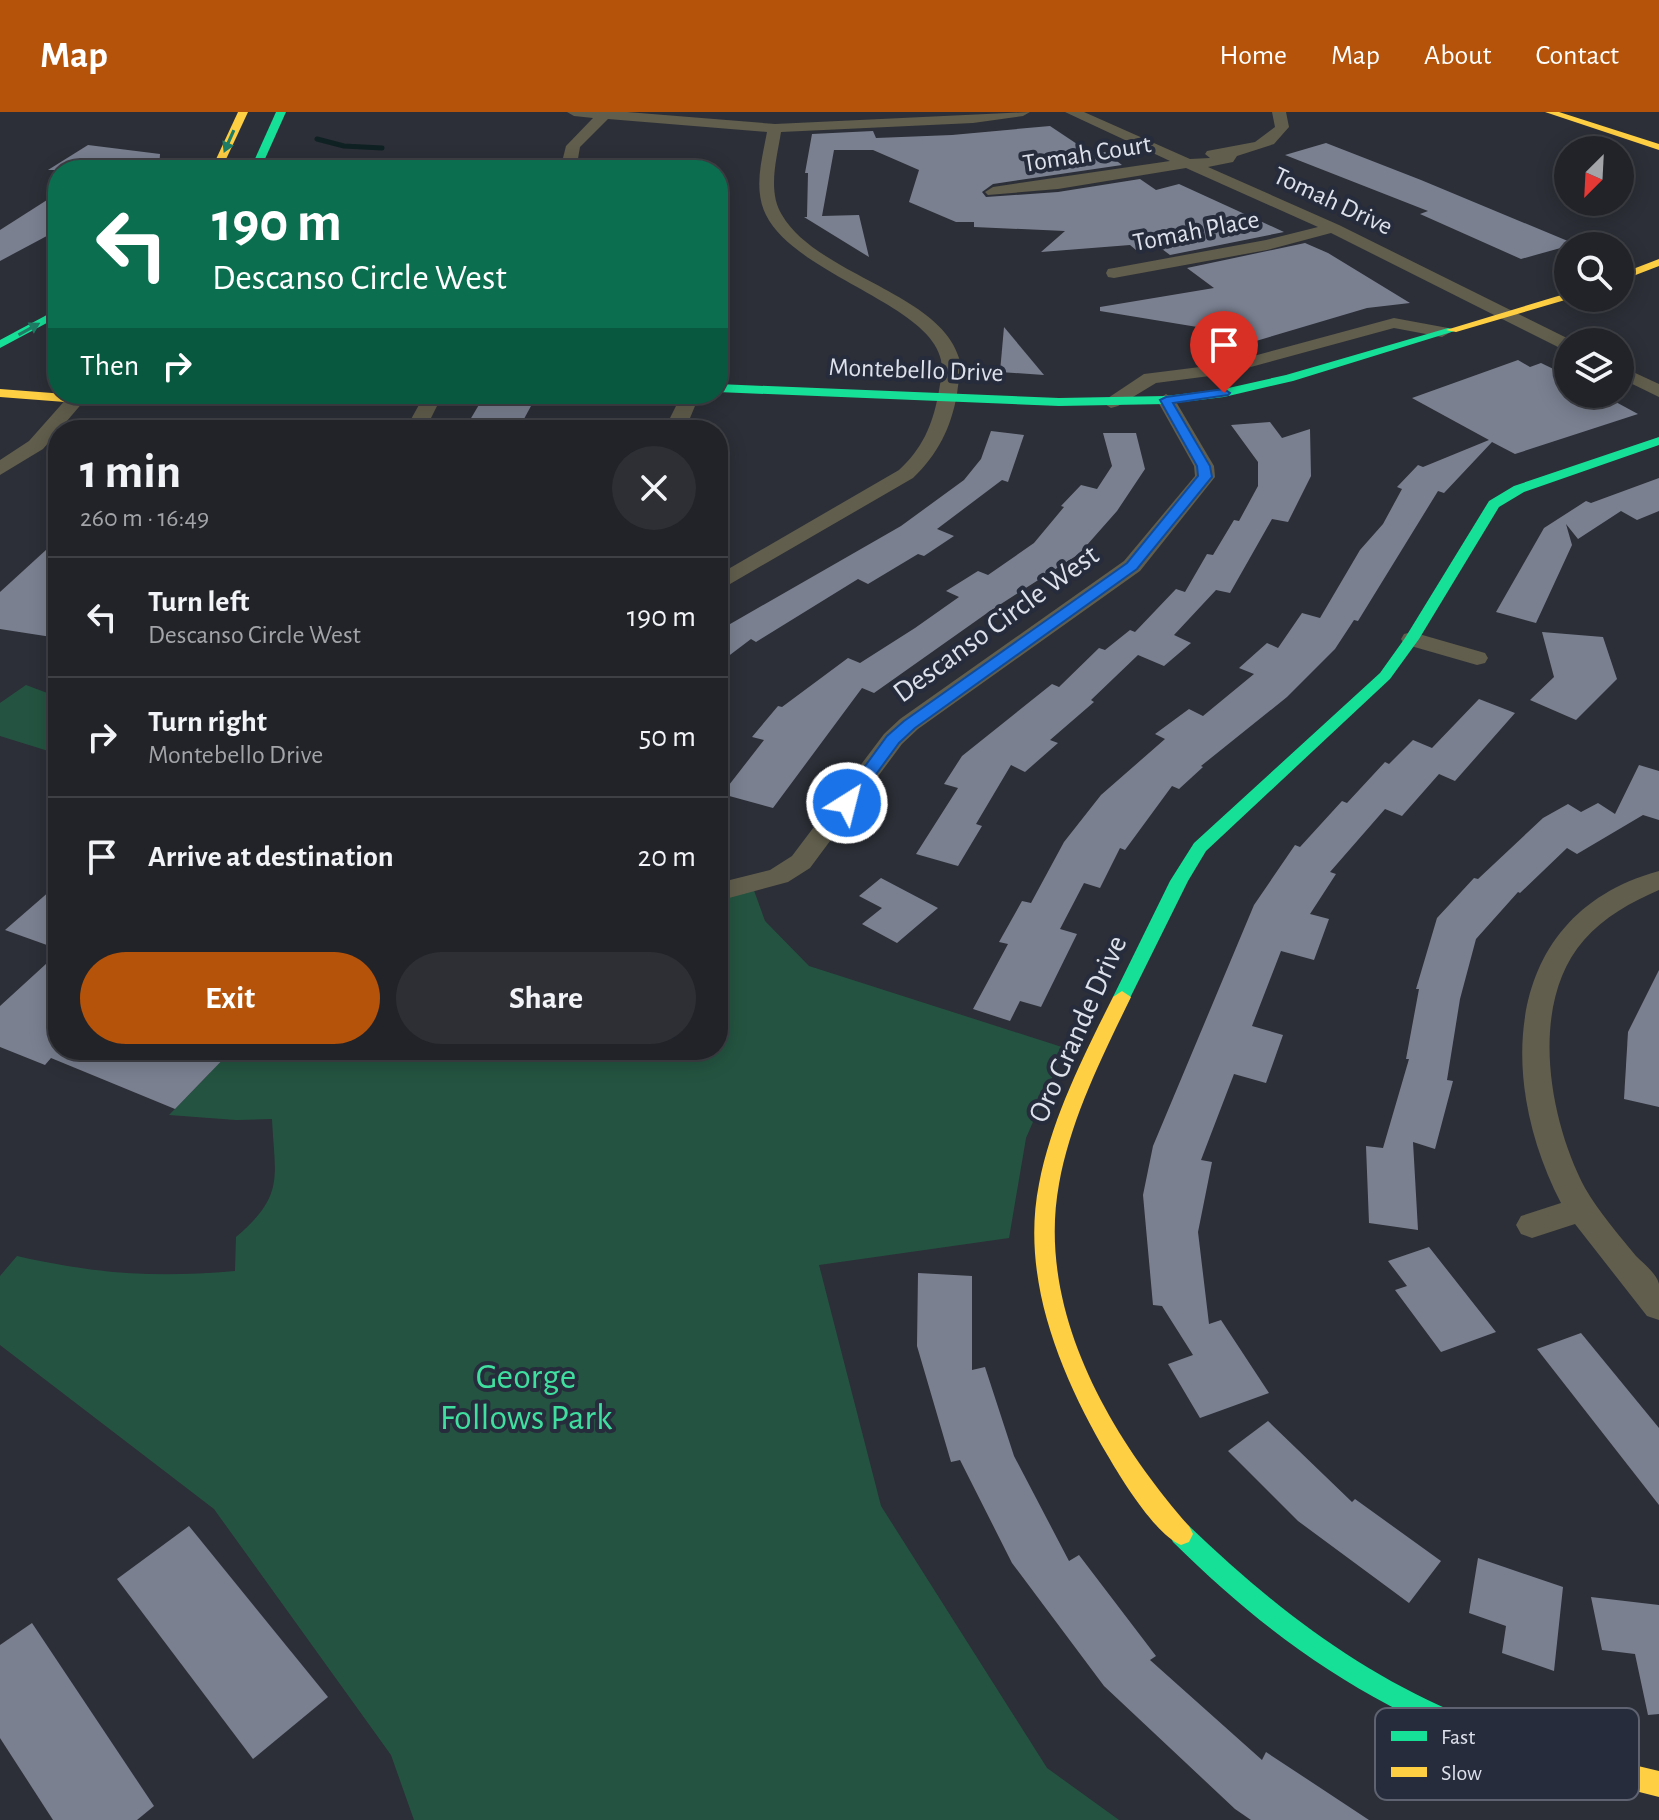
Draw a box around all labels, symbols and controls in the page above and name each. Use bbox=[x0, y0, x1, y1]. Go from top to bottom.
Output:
text: Map bbox=[40, 37, 108, 75]
text: Home bbox=[1220, 42, 1287, 70]
text: Map bbox=[1331, 42, 1380, 70]
text: About bbox=[1424, 42, 1492, 70]
text: Contact bbox=[1536, 42, 1619, 70]
one-way arrow bbox=[223, 129, 236, 153]
street label: Tomah Court bbox=[1021, 131, 1153, 177]
north arrow bbox=[1554, 136, 1634, 216]
map controls bbox=[1554, 136, 1634, 408]
street label: Tomah Drive bbox=[1269, 162, 1397, 240]
icon: left bbox=[80, 192, 184, 296]
text: 190 m bbox=[212, 195, 342, 251]
street label: Tomah Place bbox=[1131, 206, 1261, 256]
button: search bbox=[1554, 232, 1634, 312]
text: Descanso Circle West bbox=[212, 260, 507, 296]
pin bbox=[1190, 311, 1258, 393]
one-way arrow bbox=[18, 322, 40, 336]
icon: arrive bbox=[1202, 323, 1246, 367]
button: layers bbox=[1554, 328, 1634, 408]
icon: right bbox=[155, 344, 199, 388]
text: Then bbox=[80, 351, 139, 381]
street label: Montebello Drive bbox=[828, 354, 1004, 386]
button: close bbox=[612, 446, 696, 530]
text: 1 min bbox=[80, 449, 181, 497]
text: 260 m · 16:49 bbox=[80, 505, 209, 531]
street label: Descanso Circle West bbox=[888, 539, 1105, 708]
text: Turn left bbox=[148, 587, 249, 617]
icon: left bbox=[80, 595, 124, 639]
text: 190 m bbox=[627, 602, 696, 632]
text: Descanso Circle West bbox=[148, 622, 361, 648]
text: Turn right bbox=[148, 707, 267, 737]
icon: right bbox=[80, 715, 124, 759]
text: 50 m bbox=[639, 722, 696, 752]
text: Montebello Drive bbox=[148, 742, 323, 768]
position arrow bbox=[805, 761, 889, 845]
icon: arrive bbox=[80, 835, 124, 879]
text: Arrive at destination bbox=[148, 842, 394, 872]
text: 20 m bbox=[638, 842, 696, 872]
street label: Oro Grande Drive bbox=[1023, 931, 1133, 1127]
button: Exit bbox=[80, 952, 380, 1044]
button: Share bbox=[396, 952, 696, 1044]
park label: George Follows Park bbox=[440, 1359, 613, 1436]
legend bbox=[1375, 1708, 1639, 1800]
text: Fast bbox=[1441, 1726, 1475, 1748]
text: Slow bbox=[1441, 1762, 1482, 1784]

